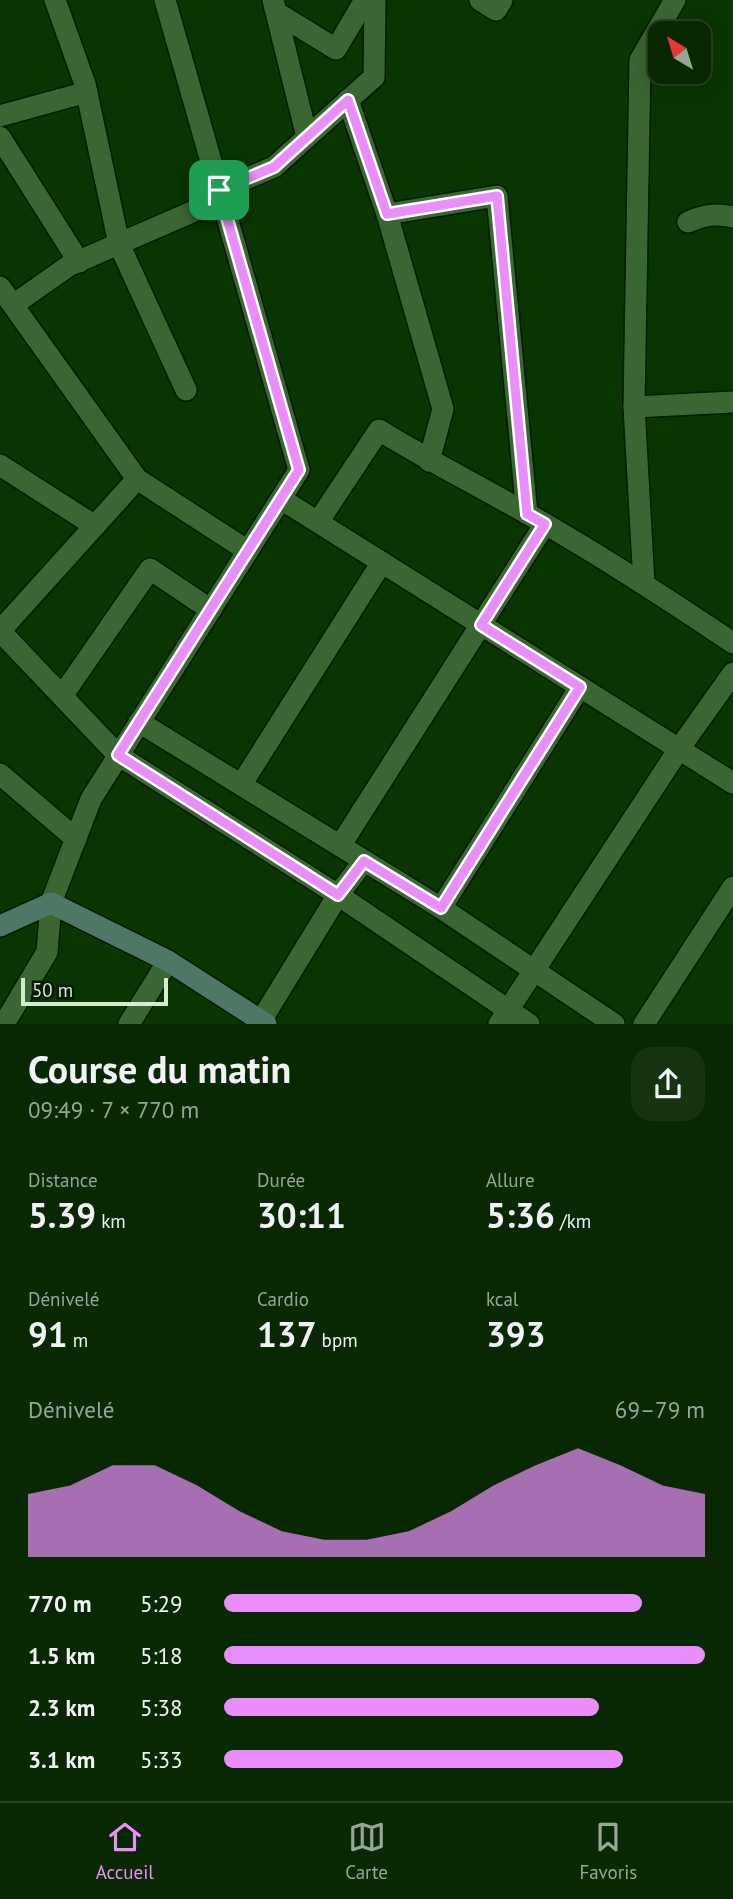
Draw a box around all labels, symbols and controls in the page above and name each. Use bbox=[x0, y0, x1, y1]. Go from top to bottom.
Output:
north arrow bbox=[648, 21, 710, 84]
map controls bbox=[648, 21, 711, 84]
pin bbox=[189, 160, 249, 220]
icon: arrive bbox=[200, 171, 238, 209]
scale bar bbox=[21, 975, 168, 1007]
text: 50 m bbox=[32, 978, 73, 1002]
text: Course du matin bbox=[28, 1044, 291, 1093]
button: share bbox=[631, 1047, 705, 1121]
text: 09:49 · 7 × 770 m bbox=[28, 1095, 199, 1124]
text: Distance bbox=[28, 1168, 98, 1192]
text: Durée bbox=[257, 1168, 305, 1192]
text: Allure bbox=[486, 1168, 535, 1192]
text: 5.39 bbox=[28, 1192, 96, 1238]
text: 30:11 bbox=[257, 1192, 346, 1238]
text: 5:36 bbox=[486, 1192, 555, 1238]
text: km bbox=[96, 1209, 126, 1233]
text: /km bbox=[555, 1209, 591, 1233]
text: Dénivelé bbox=[28, 1287, 99, 1311]
text: Cardio bbox=[257, 1287, 309, 1311]
text: kcal bbox=[486, 1287, 518, 1311]
text: 91 bbox=[28, 1311, 68, 1357]
text: 137 bbox=[257, 1311, 317, 1357]
text: 393 bbox=[486, 1311, 546, 1357]
text: m bbox=[68, 1328, 88, 1352]
text: bpm bbox=[317, 1328, 358, 1352]
text: Dénivelé bbox=[28, 1395, 114, 1424]
text: 69–79 m bbox=[615, 1395, 705, 1424]
text: 770 m bbox=[28, 1589, 91, 1618]
text: 5:29 bbox=[140, 1589, 183, 1618]
text: 1.5 km bbox=[28, 1641, 95, 1670]
text: 5:18 bbox=[140, 1641, 183, 1670]
text: 2.3 km bbox=[28, 1693, 95, 1722]
text: 5:38 bbox=[140, 1693, 183, 1722]
text: 3.1 km bbox=[28, 1745, 95, 1774]
text: 5:33 bbox=[140, 1745, 183, 1774]
tab: Accueil bbox=[96, 1818, 154, 1884]
tab: Carte bbox=[345, 1818, 388, 1884]
tab: Favoris bbox=[579, 1818, 637, 1884]

